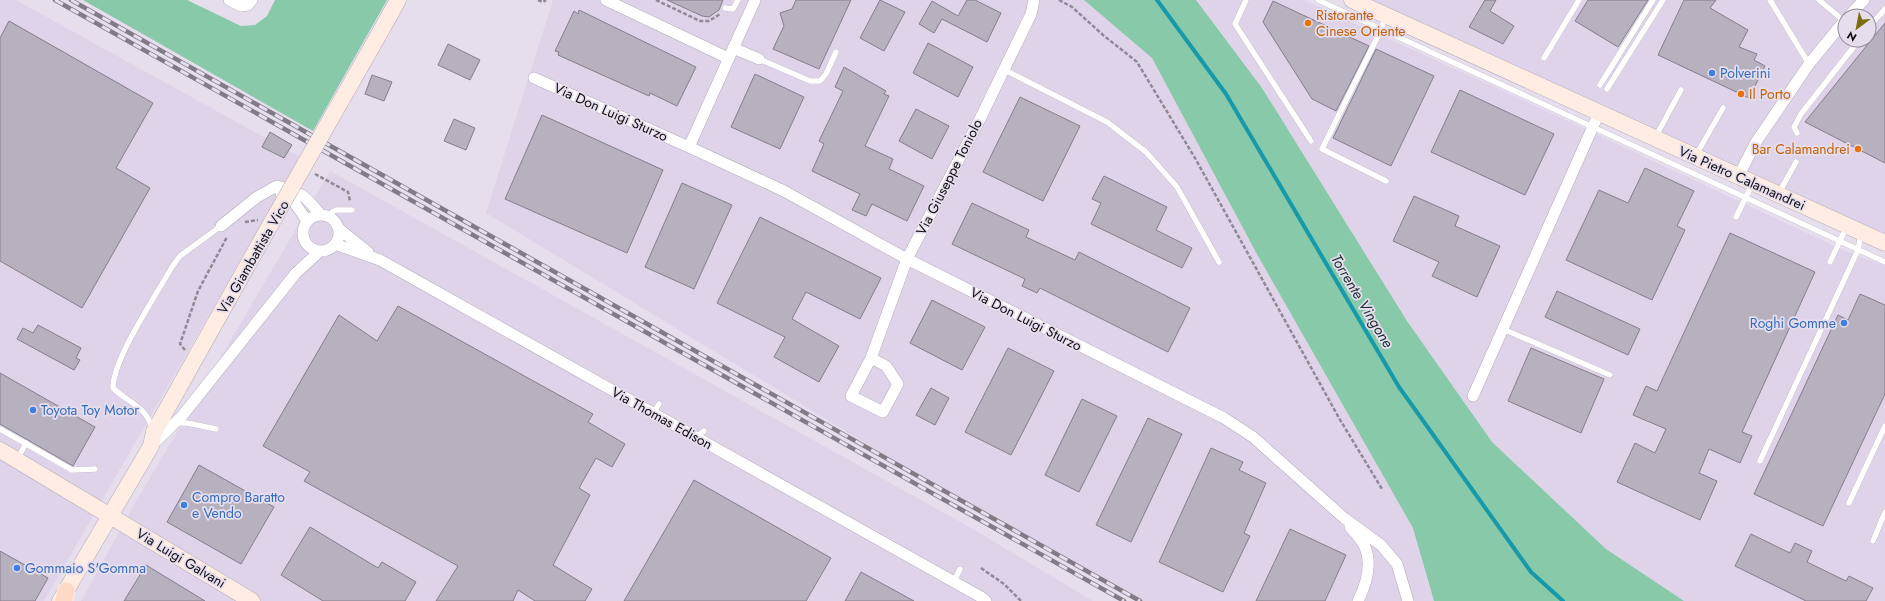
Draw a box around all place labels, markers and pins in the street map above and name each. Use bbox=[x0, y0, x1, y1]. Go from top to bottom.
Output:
place label: Ristorante Cinese Oriente bbox=[1316, 5, 1405, 41]
marker: Ristorante Cinese Oriente bbox=[1303, 18, 1313, 28]
place label: Polverini bbox=[1720, 63, 1771, 83]
marker: Polverini bbox=[1707, 68, 1717, 78]
place label: Il Porto bbox=[1749, 84, 1791, 104]
marker: Il Porto bbox=[1736, 89, 1746, 99]
place label: Bar Calamandrei bbox=[1752, 139, 1850, 159]
marker: Bar Calamandrei bbox=[1853, 144, 1863, 154]
place label: Roghi Gomme bbox=[1750, 313, 1836, 333]
marker: Roghi Gomme bbox=[1839, 318, 1849, 328]
place label: Toyota Toy Motor bbox=[41, 400, 139, 420]
marker: Toyota Toy Motor bbox=[28, 405, 38, 415]
place label: Compro Baratto e Vendo bbox=[192, 487, 285, 523]
marker: Compro Baratto e Vendo bbox=[179, 500, 189, 510]
place label: Gommaio S'Gomma bbox=[25, 558, 146, 578]
marker: Gommaio S'Gomma bbox=[12, 563, 22, 573]

